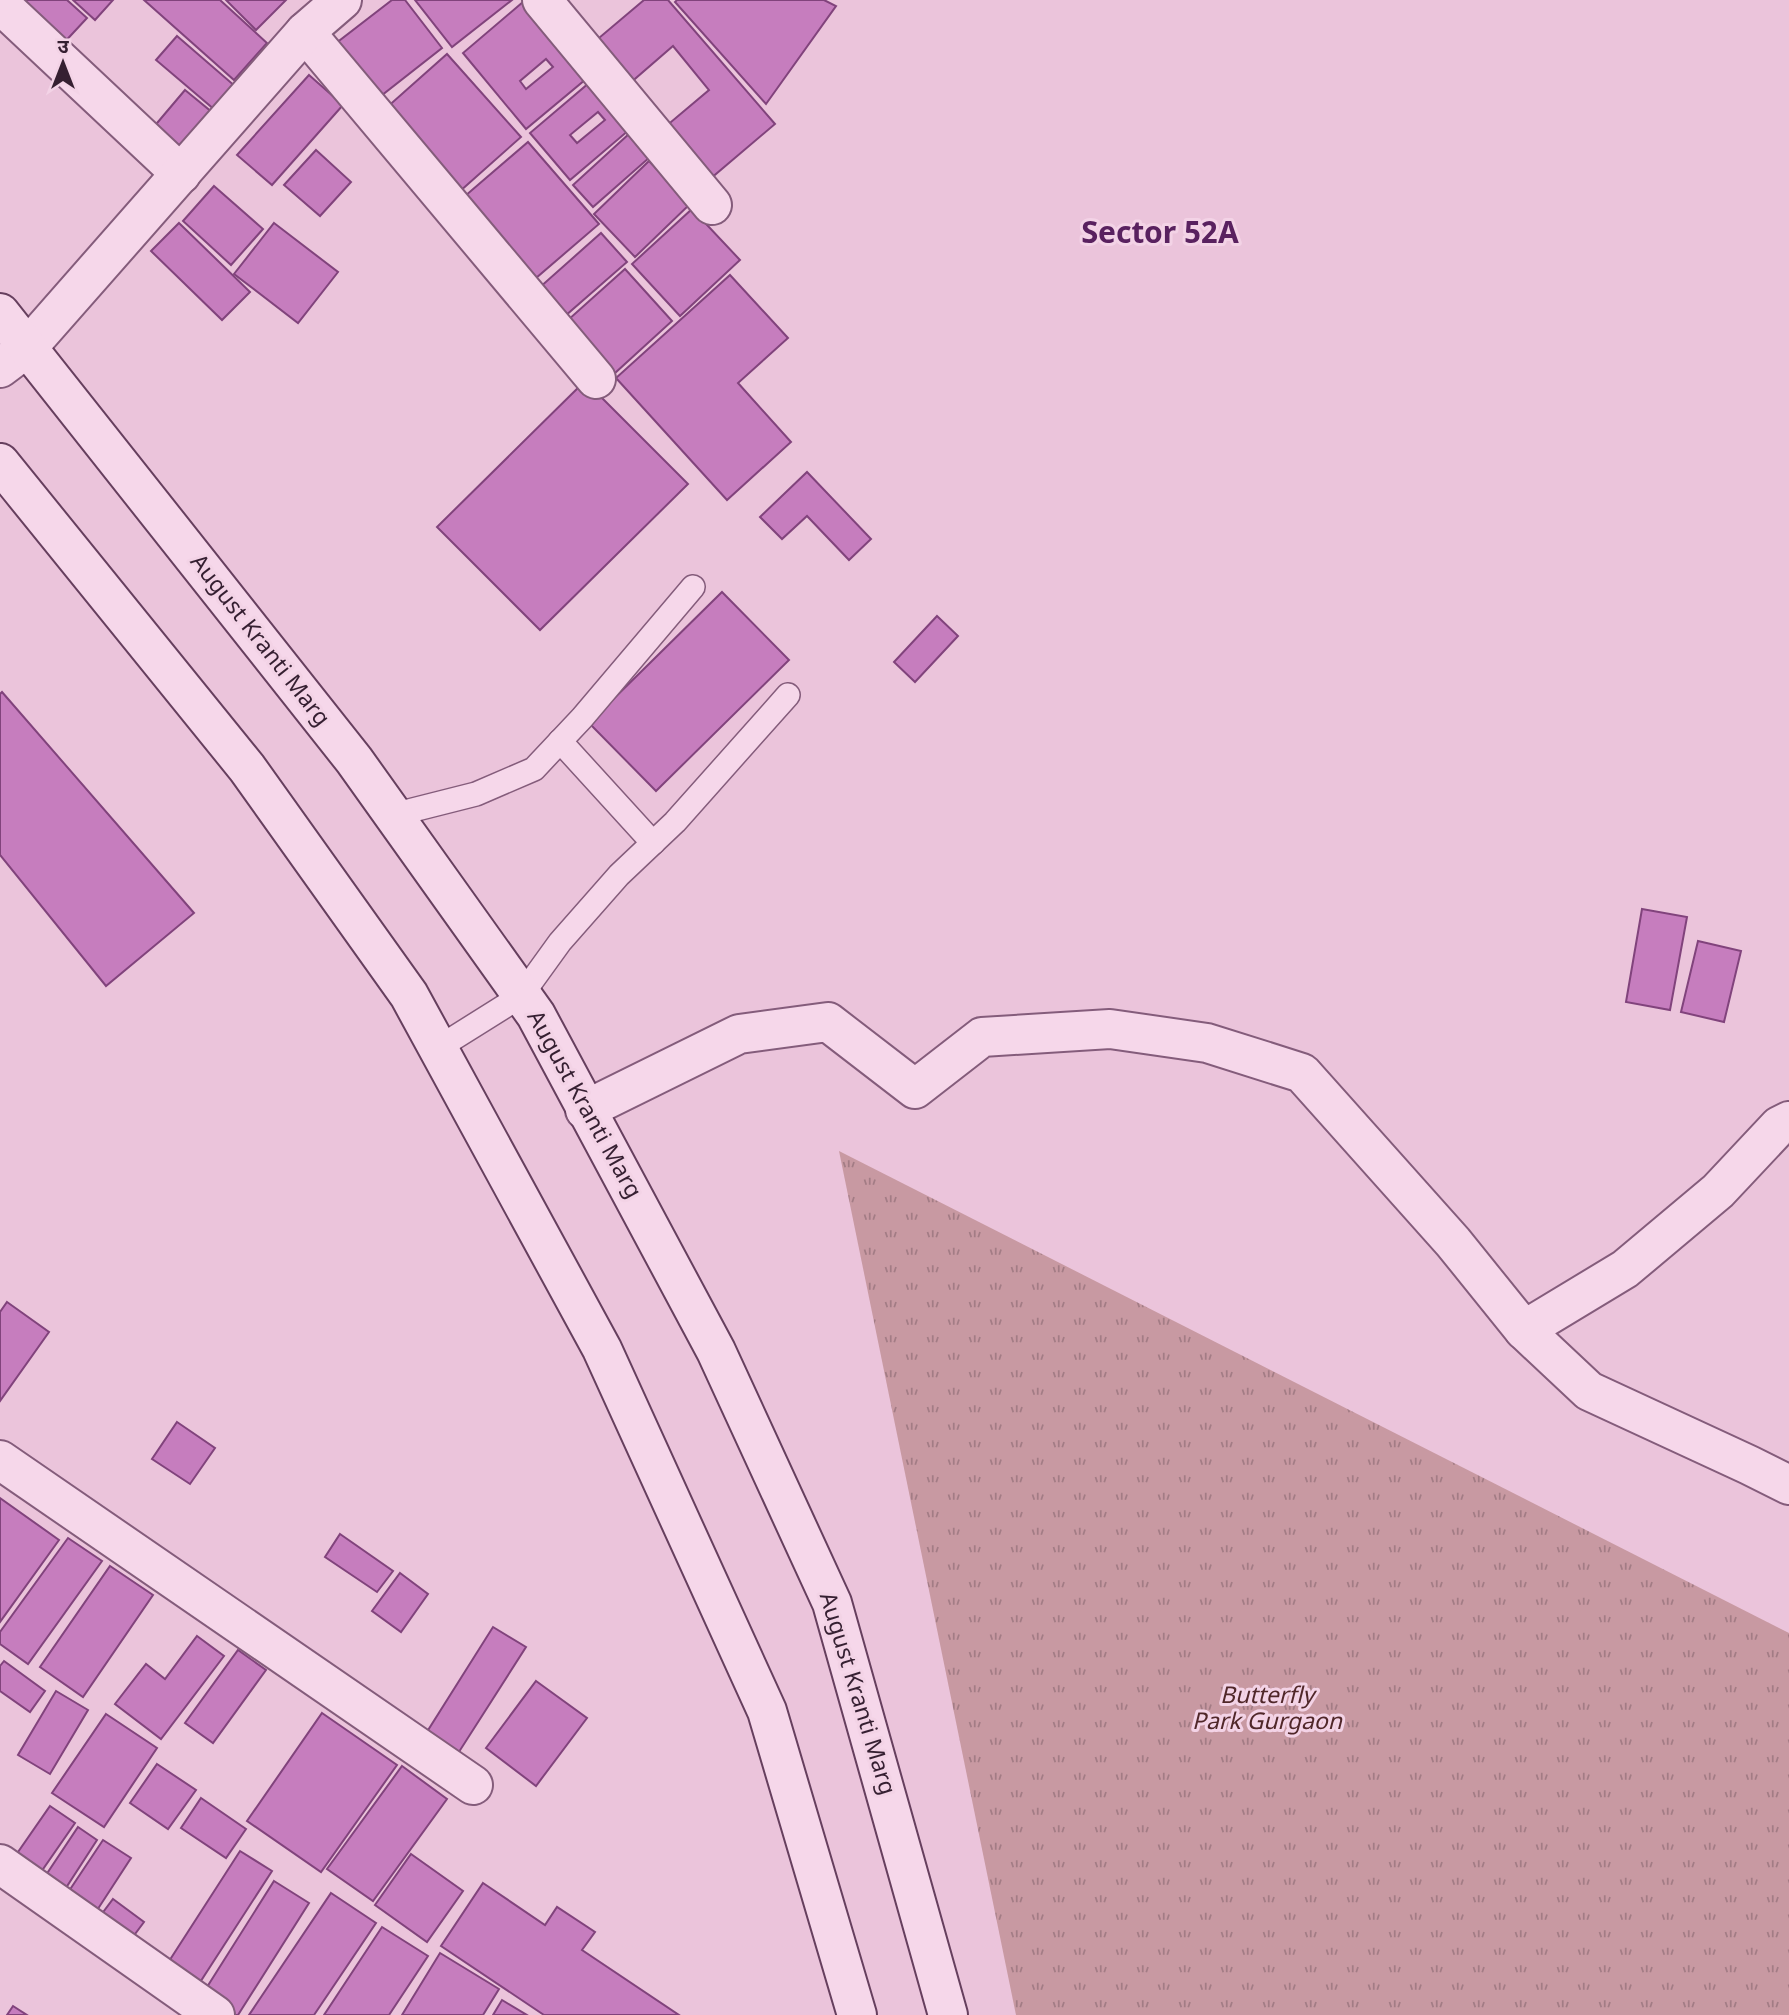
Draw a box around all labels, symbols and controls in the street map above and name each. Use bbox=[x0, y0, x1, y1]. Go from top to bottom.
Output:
north arrow bbox=[28, 28, 98, 98]
text: उ bbox=[57, 36, 69, 61]
district label: Sector 52A bbox=[1081, 216, 1239, 255]
street label: August Kranti Marg bbox=[182, 549, 336, 733]
street label: August Kranti Marg bbox=[519, 1006, 647, 1204]
street label: August Kranti Marg bbox=[811, 1589, 901, 1799]
park label: Butterfly Park Gurgaon bbox=[1192, 1682, 1343, 1738]

